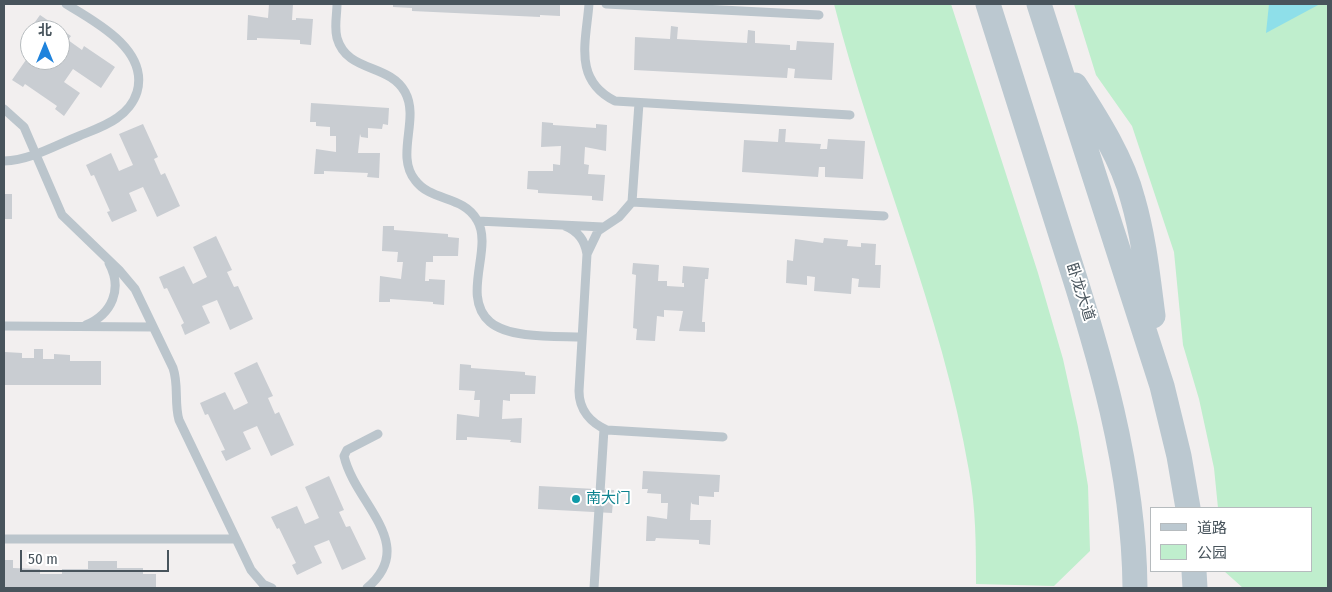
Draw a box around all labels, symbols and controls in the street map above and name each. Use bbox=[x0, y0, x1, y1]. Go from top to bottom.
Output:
north arrow bbox=[20, 20, 70, 70]
text: 北 bbox=[38, 22, 52, 39]
street label: 卧龙大道 bbox=[1062, 261, 1098, 323]
place label: 南大门 bbox=[586, 490, 631, 508]
marker: 南大门 bbox=[570, 493, 582, 505]
legend bbox=[1150, 507, 1312, 572]
text: 道路 bbox=[1197, 519, 1227, 537]
scale bar bbox=[22, 540, 171, 572]
text: 公园 bbox=[1197, 544, 1227, 562]
text: 50 m bbox=[28, 550, 58, 568]

